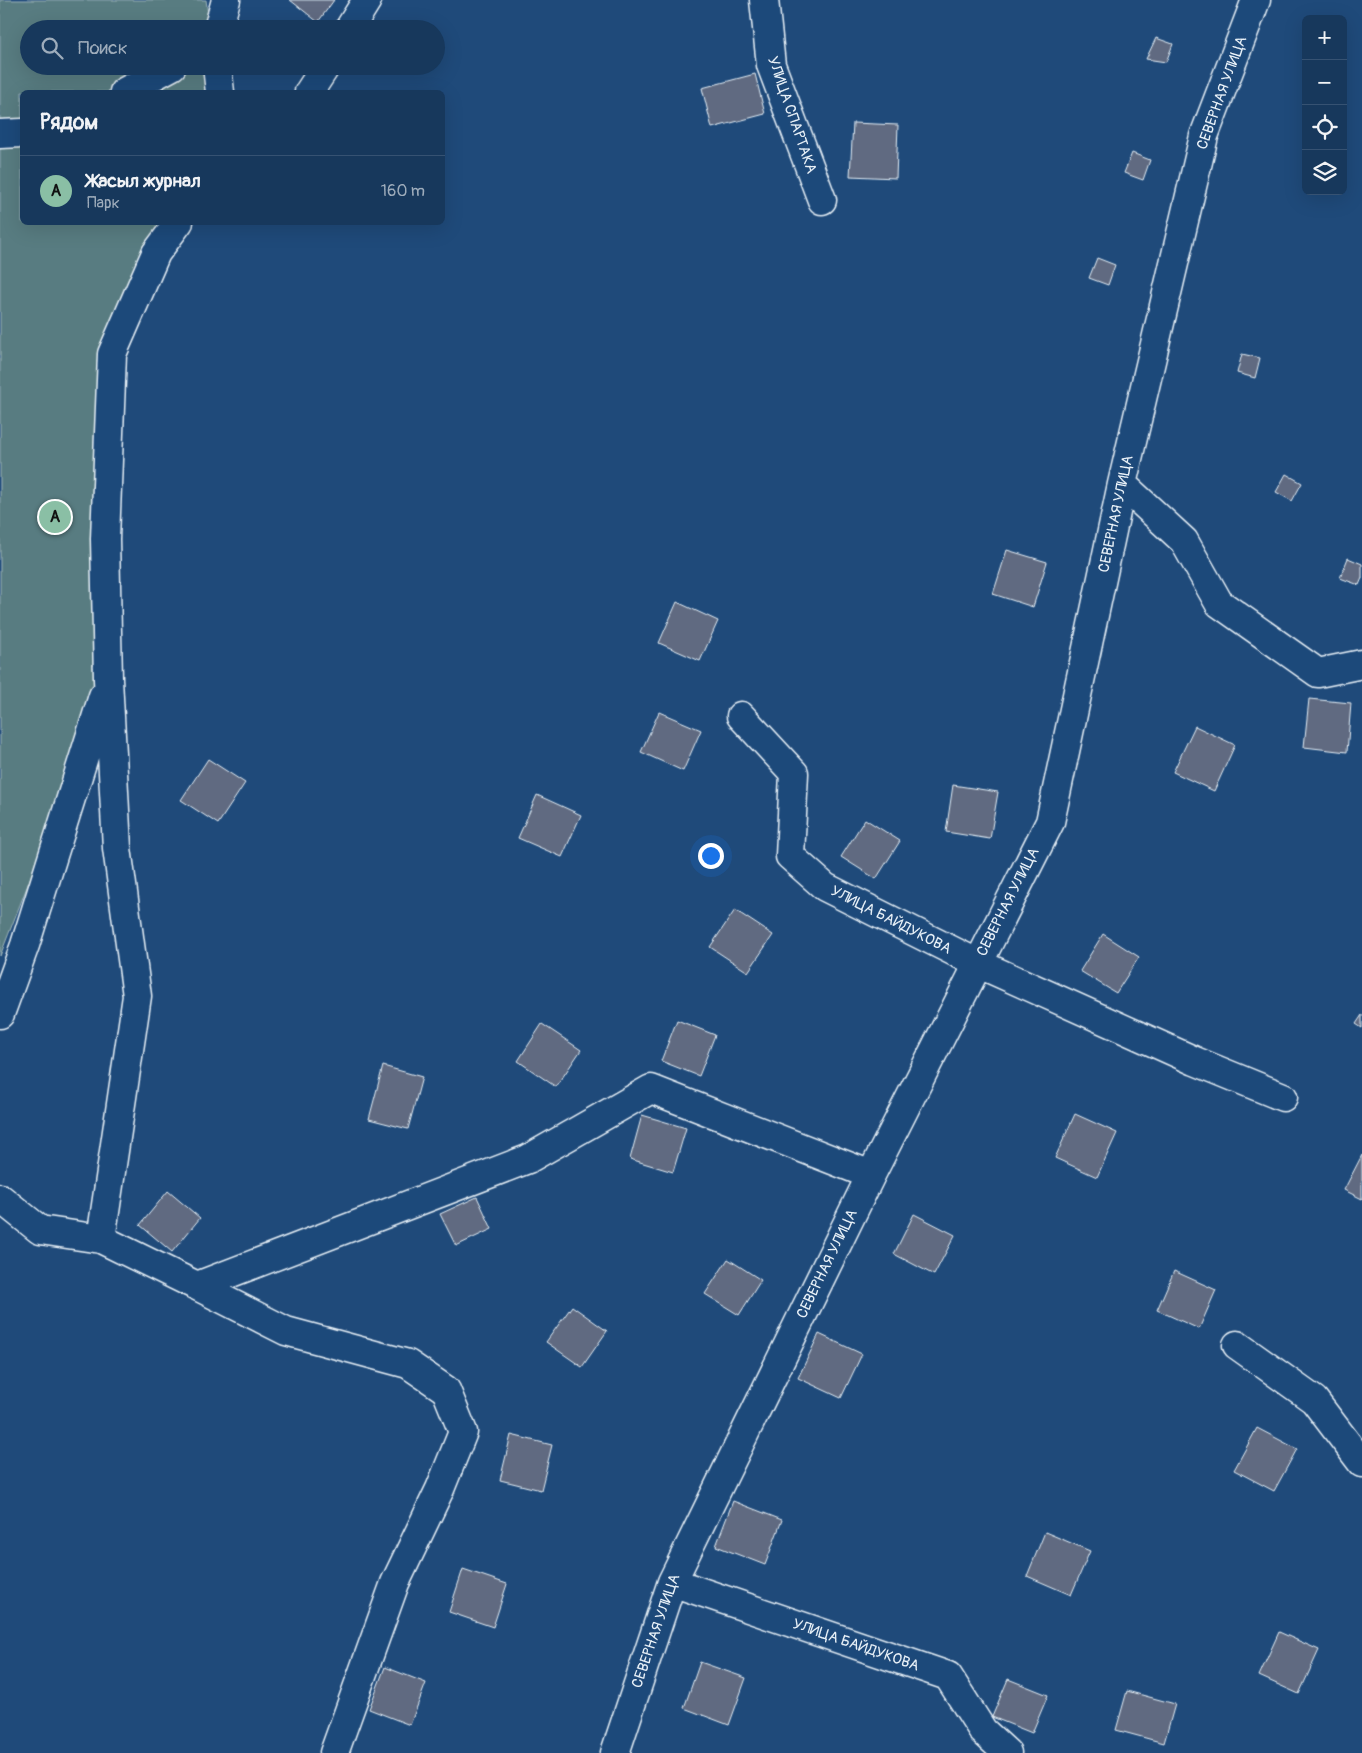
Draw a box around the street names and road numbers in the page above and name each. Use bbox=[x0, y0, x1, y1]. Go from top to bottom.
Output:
street label: СЕВЕРНАЯ УЛИЦА bbox=[1193, 33, 1251, 152]
street label: УЛИЦА СПАРТАКА bbox=[763, 54, 821, 176]
street label: СЕВЕРНАЯ УЛИЦА bbox=[1094, 453, 1138, 574]
street label: СЕВЕРНАЯ УЛИЦА bbox=[972, 844, 1044, 959]
street label: УЛИЦА БАЙДУКОВА bbox=[828, 881, 955, 959]
street label: СЕВЕРНАЯ УЛИЦА bbox=[792, 1206, 862, 1322]
street label: СЕВЕРНАЯ УЛИЦА bbox=[628, 1571, 684, 1691]
street label: УЛИЦА БАЙДУКОВА bbox=[790, 1614, 922, 1676]

